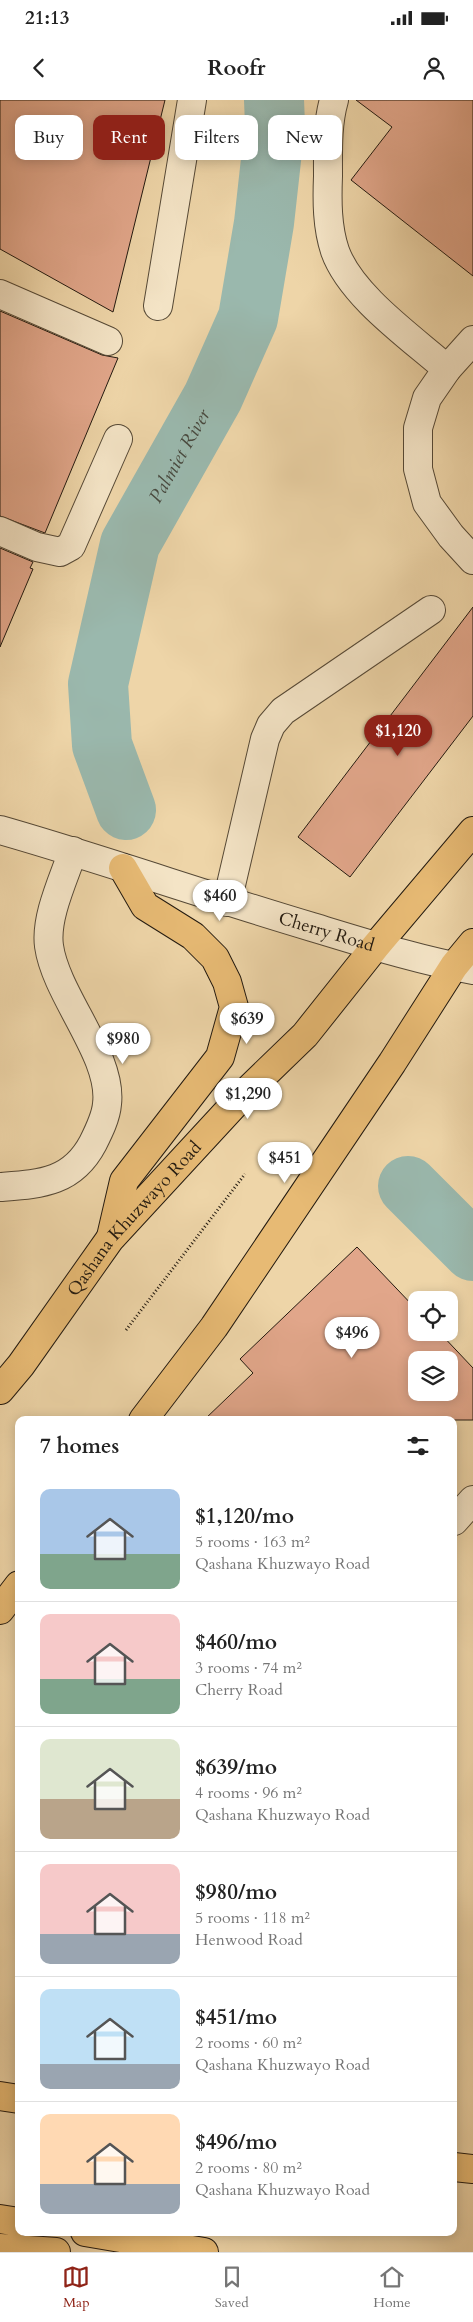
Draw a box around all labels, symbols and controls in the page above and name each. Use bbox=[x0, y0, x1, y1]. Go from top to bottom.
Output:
text: 21:13 bbox=[25, 5, 69, 31]
text: Roofr bbox=[207, 53, 266, 83]
icon: back bbox=[25, 54, 53, 82]
icon: person bbox=[420, 54, 448, 82]
chip: Buy bbox=[15, 115, 83, 160]
chip: Rent bbox=[93, 115, 165, 160]
chip: Filters bbox=[175, 115, 258, 160]
chip: New bbox=[268, 115, 342, 160]
water label: Palmiet River bbox=[143, 404, 217, 508]
pin: $1,120 bbox=[357, 714, 439, 757]
text: $1,120 bbox=[375, 720, 421, 742]
pin: $460 bbox=[190, 880, 250, 922]
text: $460 bbox=[204, 885, 236, 907]
street label: Cherry Road bbox=[276, 905, 378, 958]
pin: $639 bbox=[217, 1002, 277, 1045]
text: $639 bbox=[231, 1008, 263, 1030]
pin: $980 bbox=[93, 1022, 153, 1065]
text: $980 bbox=[107, 1028, 139, 1050]
pin: $1,290 bbox=[207, 1078, 289, 1120]
text: $1,290 bbox=[225, 1083, 271, 1105]
street label: Qashana Khuzwayo Road bbox=[61, 1135, 207, 1301]
pin: $451 bbox=[255, 1142, 315, 1184]
text: $451 bbox=[269, 1147, 301, 1169]
map controls bbox=[408, 1291, 458, 1401]
button: locate bbox=[408, 1291, 458, 1341]
pin: $496 bbox=[322, 1316, 382, 1359]
text: $496 bbox=[336, 1322, 368, 1344]
button: layers bbox=[408, 1351, 458, 1401]
text: 7 homes bbox=[40, 1432, 119, 1461]
icon: filters bbox=[404, 1432, 432, 1460]
text: $1,120/mo bbox=[195, 1502, 294, 1531]
icon: home bbox=[80, 1509, 140, 1569]
text: 5 rooms · 163 m² bbox=[195, 1531, 310, 1553]
text: Qashana Khuzwayo Road bbox=[195, 1553, 370, 1575]
text: $460/mo bbox=[195, 1628, 277, 1657]
icon: home bbox=[80, 1634, 140, 1694]
text: 3 rooms · 74 m² bbox=[195, 1657, 302, 1679]
text: Cherry Road bbox=[195, 1679, 283, 1701]
text: $639/mo bbox=[195, 1753, 277, 1782]
icon: home bbox=[80, 1759, 140, 1819]
text: 4 rooms · 96 m² bbox=[195, 1782, 302, 1804]
text: Qashana Khuzwayo Road bbox=[195, 1804, 370, 1826]
text: $980/mo bbox=[195, 1878, 277, 1907]
icon: home bbox=[80, 1884, 140, 1944]
text: 5 rooms · 118 m² bbox=[195, 1907, 310, 1929]
text: Henwood Road bbox=[195, 1929, 303, 1951]
text: $451/mo bbox=[195, 2003, 277, 2032]
icon: home bbox=[80, 2009, 140, 2069]
text: 2 rooms · 60 m² bbox=[195, 2032, 302, 2054]
text: Qashana Khuzwayo Road bbox=[195, 2054, 370, 2076]
text: $496/mo bbox=[195, 2128, 277, 2157]
icon: home bbox=[80, 2134, 140, 2194]
text: 2 rooms · 80 m² bbox=[195, 2157, 302, 2179]
text: Qashana Khuzwayo Road bbox=[195, 2179, 370, 2201]
tab: Map bbox=[62, 2263, 90, 2312]
tab: Saved bbox=[215, 2263, 249, 2312]
tab: Home bbox=[373, 2263, 411, 2312]

